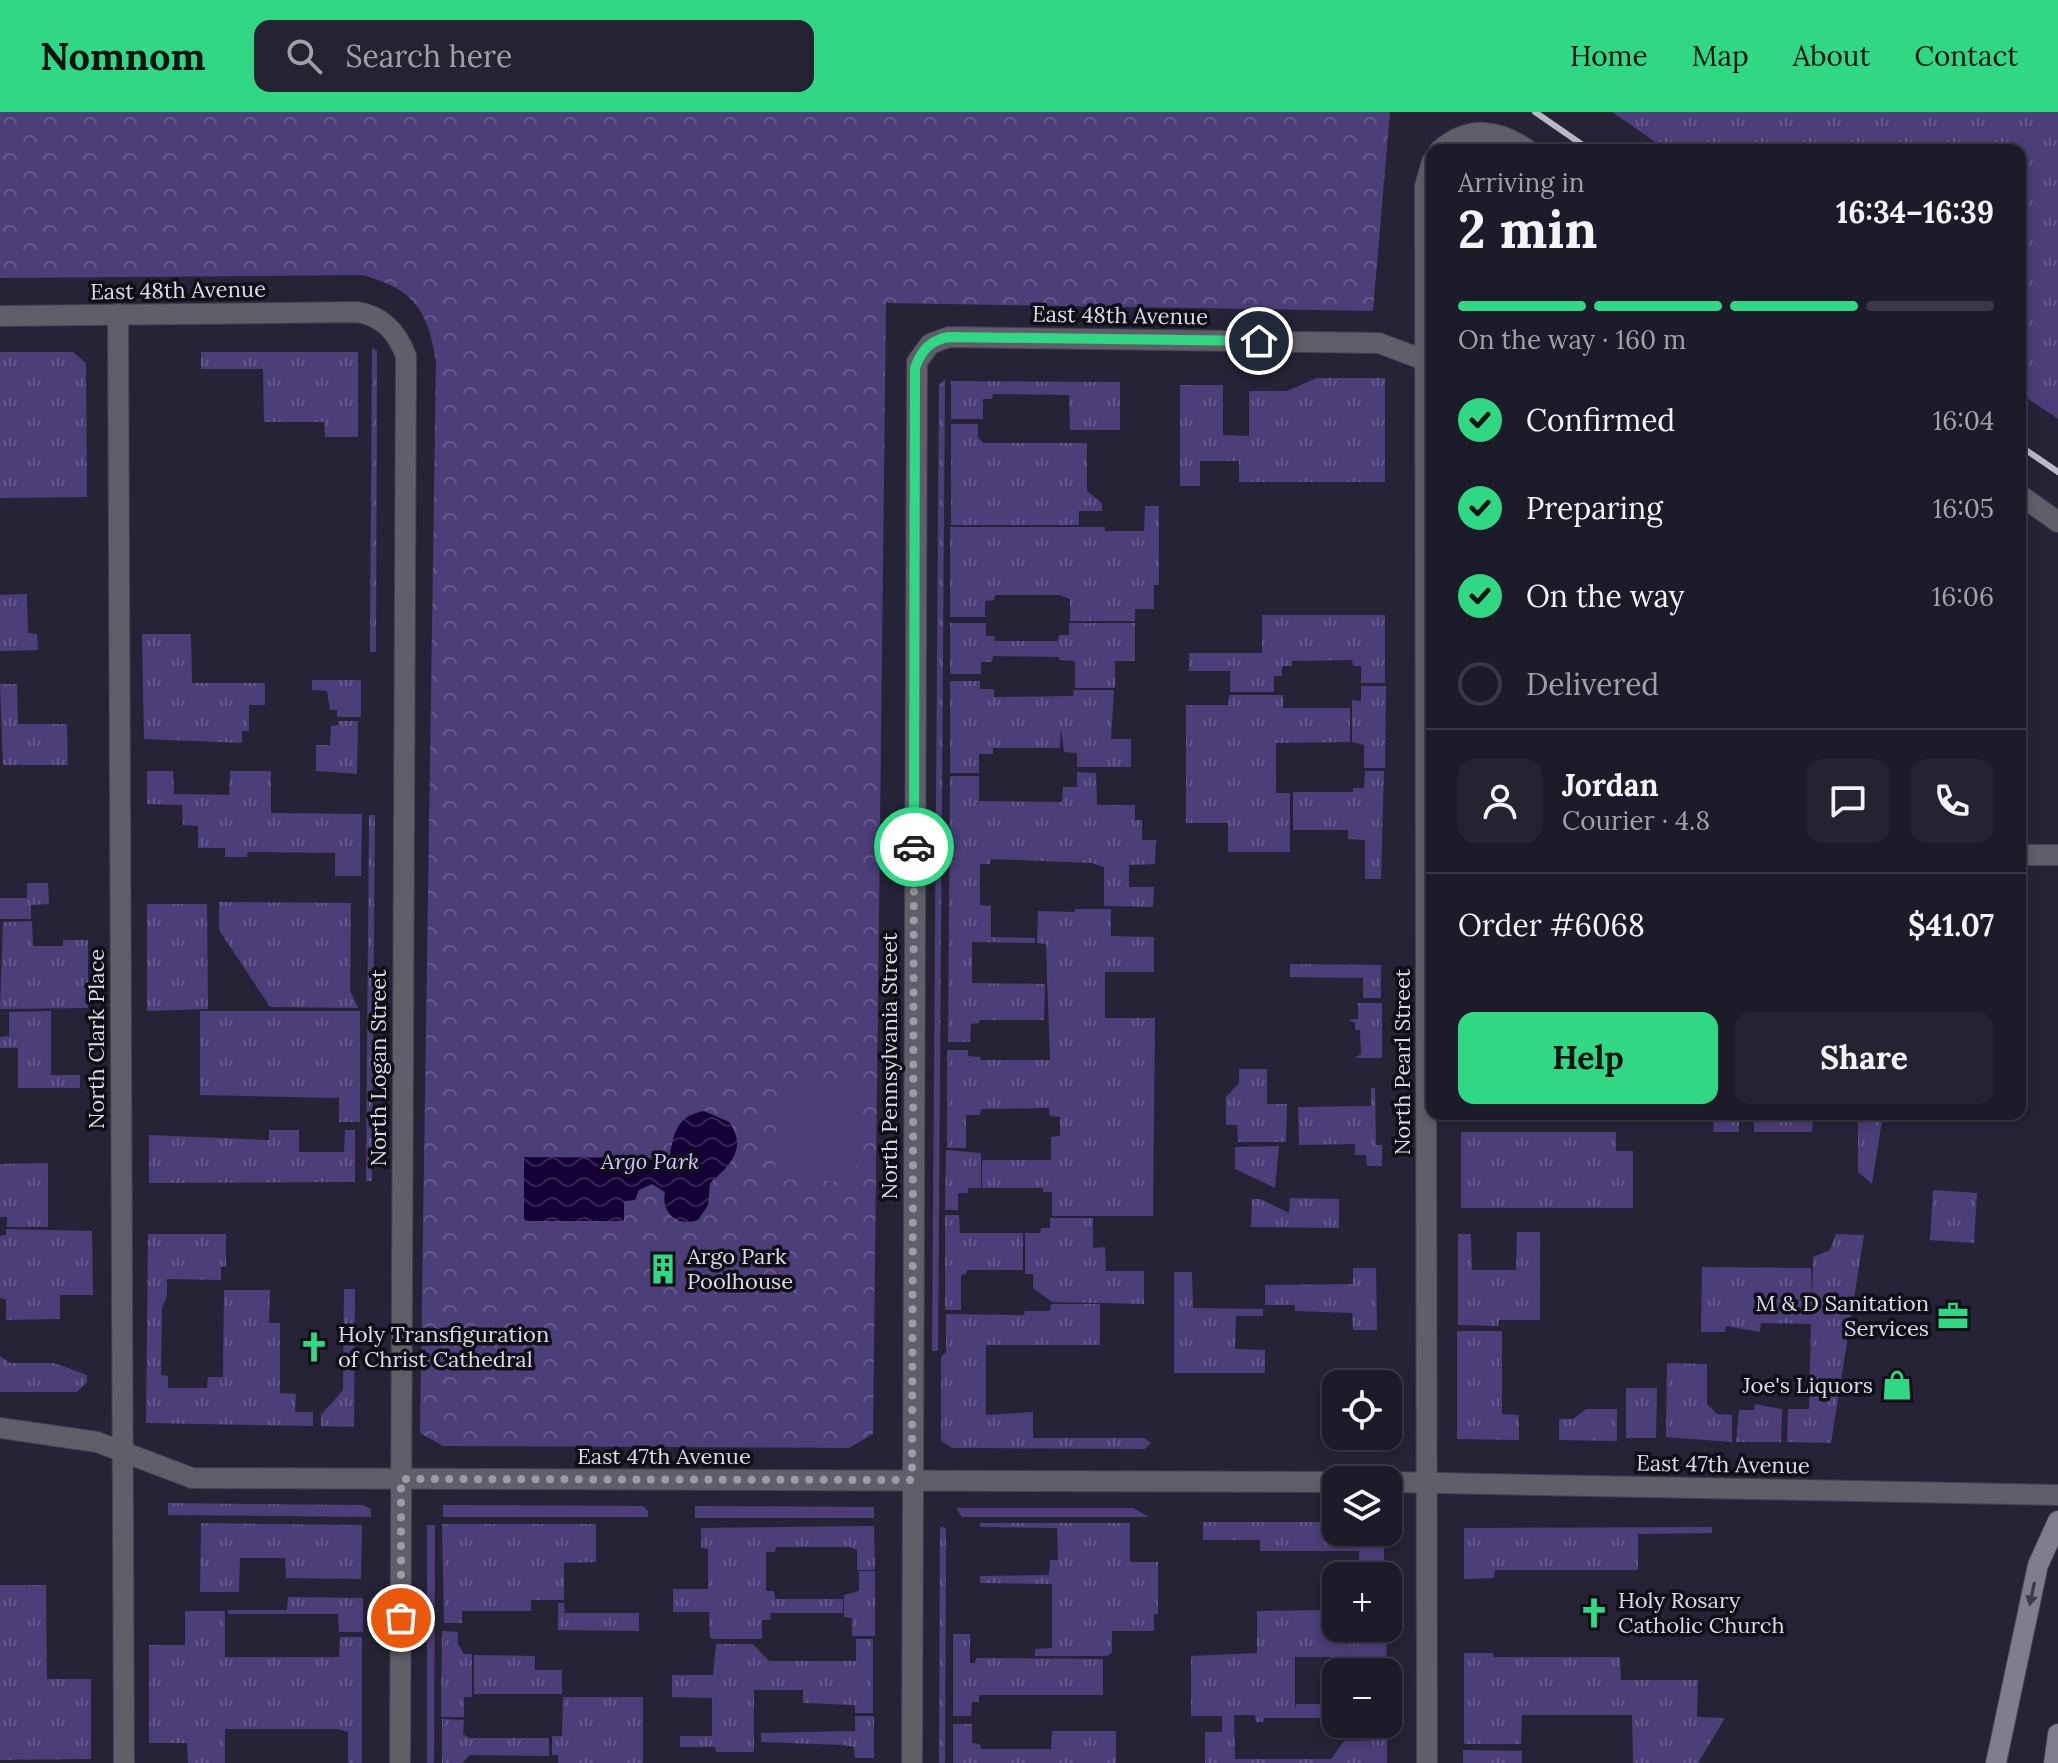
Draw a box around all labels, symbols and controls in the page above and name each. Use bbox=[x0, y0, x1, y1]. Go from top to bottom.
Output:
search box bbox=[254, 20, 814, 92]
text: Nomnom bbox=[40, 32, 206, 80]
icon: search bbox=[282, 34, 326, 78]
text: Search here bbox=[346, 37, 512, 75]
text: Home bbox=[1570, 38, 1648, 74]
text: Map bbox=[1692, 38, 1749, 74]
text: About bbox=[1793, 38, 1870, 74]
text: Contact bbox=[1914, 38, 2018, 74]
text: Arriving in bbox=[1458, 166, 1585, 199]
text: 16:34–16:39 bbox=[1836, 193, 1994, 231]
text: 2 min bbox=[1458, 196, 1597, 262]
street label: East 48th Avenue bbox=[90, 274, 266, 306]
street label: East 48th Avenue bbox=[1032, 299, 1208, 331]
pin bbox=[1225, 307, 1293, 375]
icon: home bbox=[1237, 319, 1281, 363]
text: On the way · 160 m bbox=[1458, 323, 1686, 356]
icon: check bbox=[1458, 398, 1502, 442]
text: Confirmed bbox=[1526, 401, 1675, 439]
text: 16:04 bbox=[1933, 404, 1994, 437]
icon: check bbox=[1458, 486, 1502, 530]
text: Preparing bbox=[1526, 489, 1663, 527]
text: 16:05 bbox=[1933, 492, 1994, 525]
icon: check bbox=[1458, 574, 1502, 618]
text: On the way bbox=[1526, 577, 1684, 615]
text: 16:06 bbox=[1932, 580, 1994, 613]
text: Delivered bbox=[1526, 665, 1659, 703]
button: person bbox=[1458, 759, 1542, 843]
button: chat bbox=[1806, 759, 1890, 843]
button: phone bbox=[1910, 759, 1994, 843]
text: Jordan bbox=[1562, 766, 1659, 804]
text: Courier · 4.8 bbox=[1562, 804, 1710, 837]
courier bbox=[874, 807, 954, 887]
icon: car bbox=[892, 825, 936, 869]
text: Order #6068 bbox=[1458, 906, 1645, 944]
text: $41.07 bbox=[1908, 906, 1994, 944]
street label: North Pennsylvania Street bbox=[875, 932, 903, 1200]
street label: North Clark Place bbox=[82, 949, 110, 1129]
street label: North Pearl Street bbox=[1388, 968, 1416, 1155]
street label: North Logan Street bbox=[364, 969, 392, 1167]
button: Help bbox=[1458, 1012, 1718, 1104]
button: Share bbox=[1734, 1012, 1994, 1104]
park label: Argo Park bbox=[600, 1147, 699, 1175]
place label: Argo Park Poolhouse bbox=[686, 1242, 793, 1295]
building icon: Argo Park Poolhouse bbox=[646, 1252, 680, 1286]
place label: M & D Sanitation Services bbox=[1755, 1289, 1929, 1342]
office icon: M & D Sanitation Services bbox=[1936, 1299, 1970, 1333]
place label: Holy Transfiguration of Christ Cathedral bbox=[338, 1320, 549, 1373]
church icon: Holy Transfiguration of Christ Cathedral bbox=[297, 1330, 331, 1364]
shop icon: Joe's Liquors bbox=[1880, 1368, 1914, 1402]
map controls bbox=[1322, 1370, 1402, 1738]
button: locate bbox=[1322, 1370, 1402, 1450]
place label: Joe's Liquors bbox=[1741, 1371, 1873, 1399]
street label: East 47th Avenue bbox=[577, 1442, 751, 1470]
street label: East 47th Avenue bbox=[1636, 1448, 1810, 1480]
button: layers bbox=[1322, 1466, 1402, 1546]
button: + bbox=[1322, 1562, 1402, 1642]
one-way arrow bbox=[2025, 1582, 2038, 1607]
pin bbox=[367, 1584, 435, 1652]
place label: Holy Rosary Catholic Church bbox=[1618, 1586, 1785, 1639]
icon: bag bbox=[379, 1596, 423, 1640]
church icon: Holy Rosary Catholic Church bbox=[1577, 1596, 1611, 1630]
button: − bbox=[1322, 1658, 1402, 1738]

